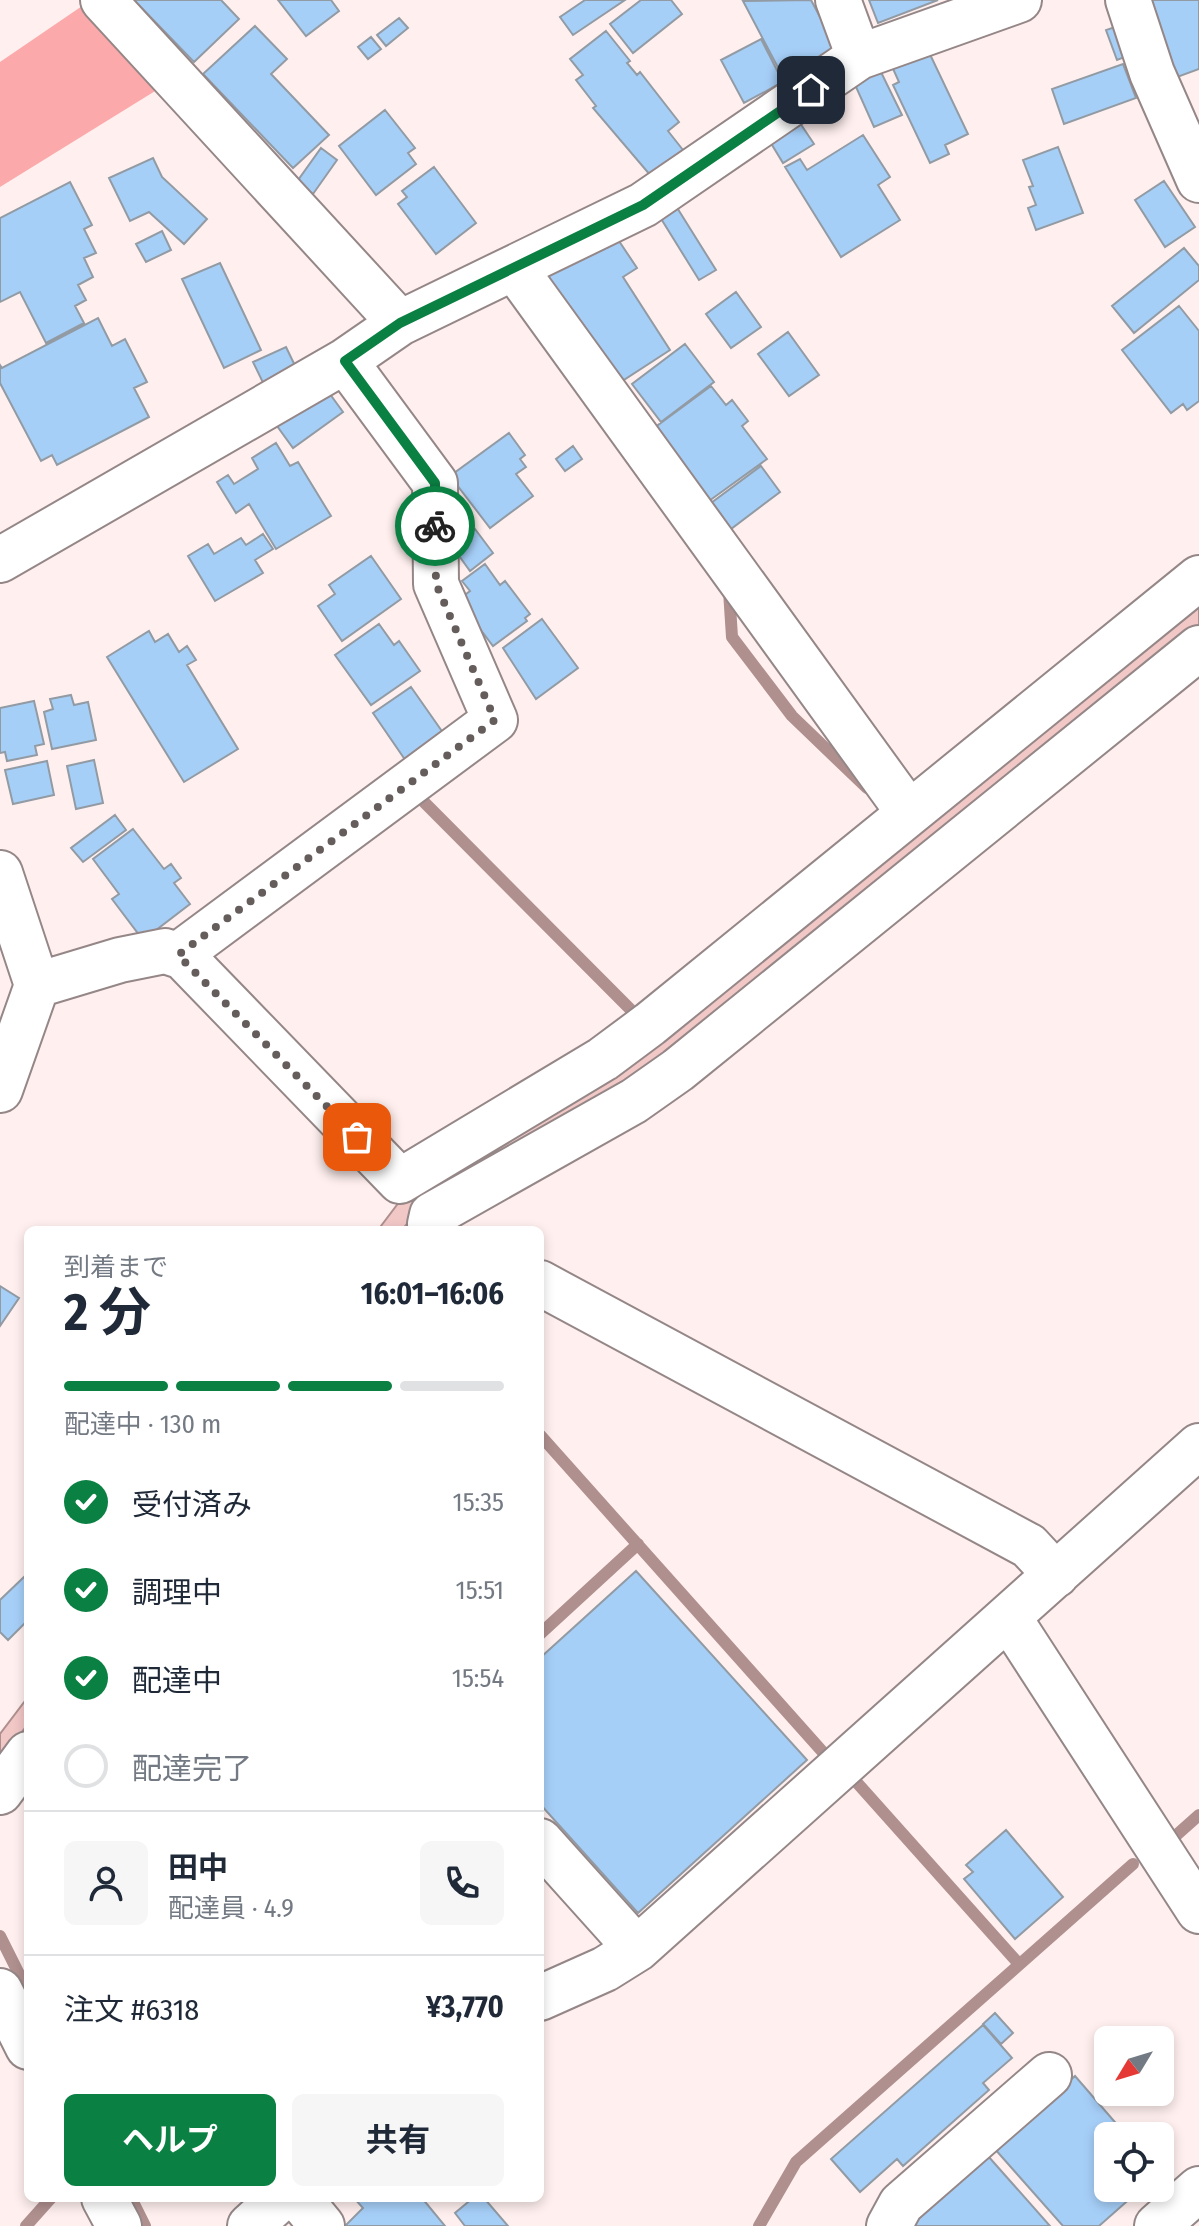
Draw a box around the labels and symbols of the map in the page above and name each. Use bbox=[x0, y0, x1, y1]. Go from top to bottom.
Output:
pin bbox=[777, 56, 845, 124]
courier bbox=[395, 486, 475, 566]
pin bbox=[323, 1103, 391, 1171]
north arrow bbox=[1094, 2026, 1174, 2106]

